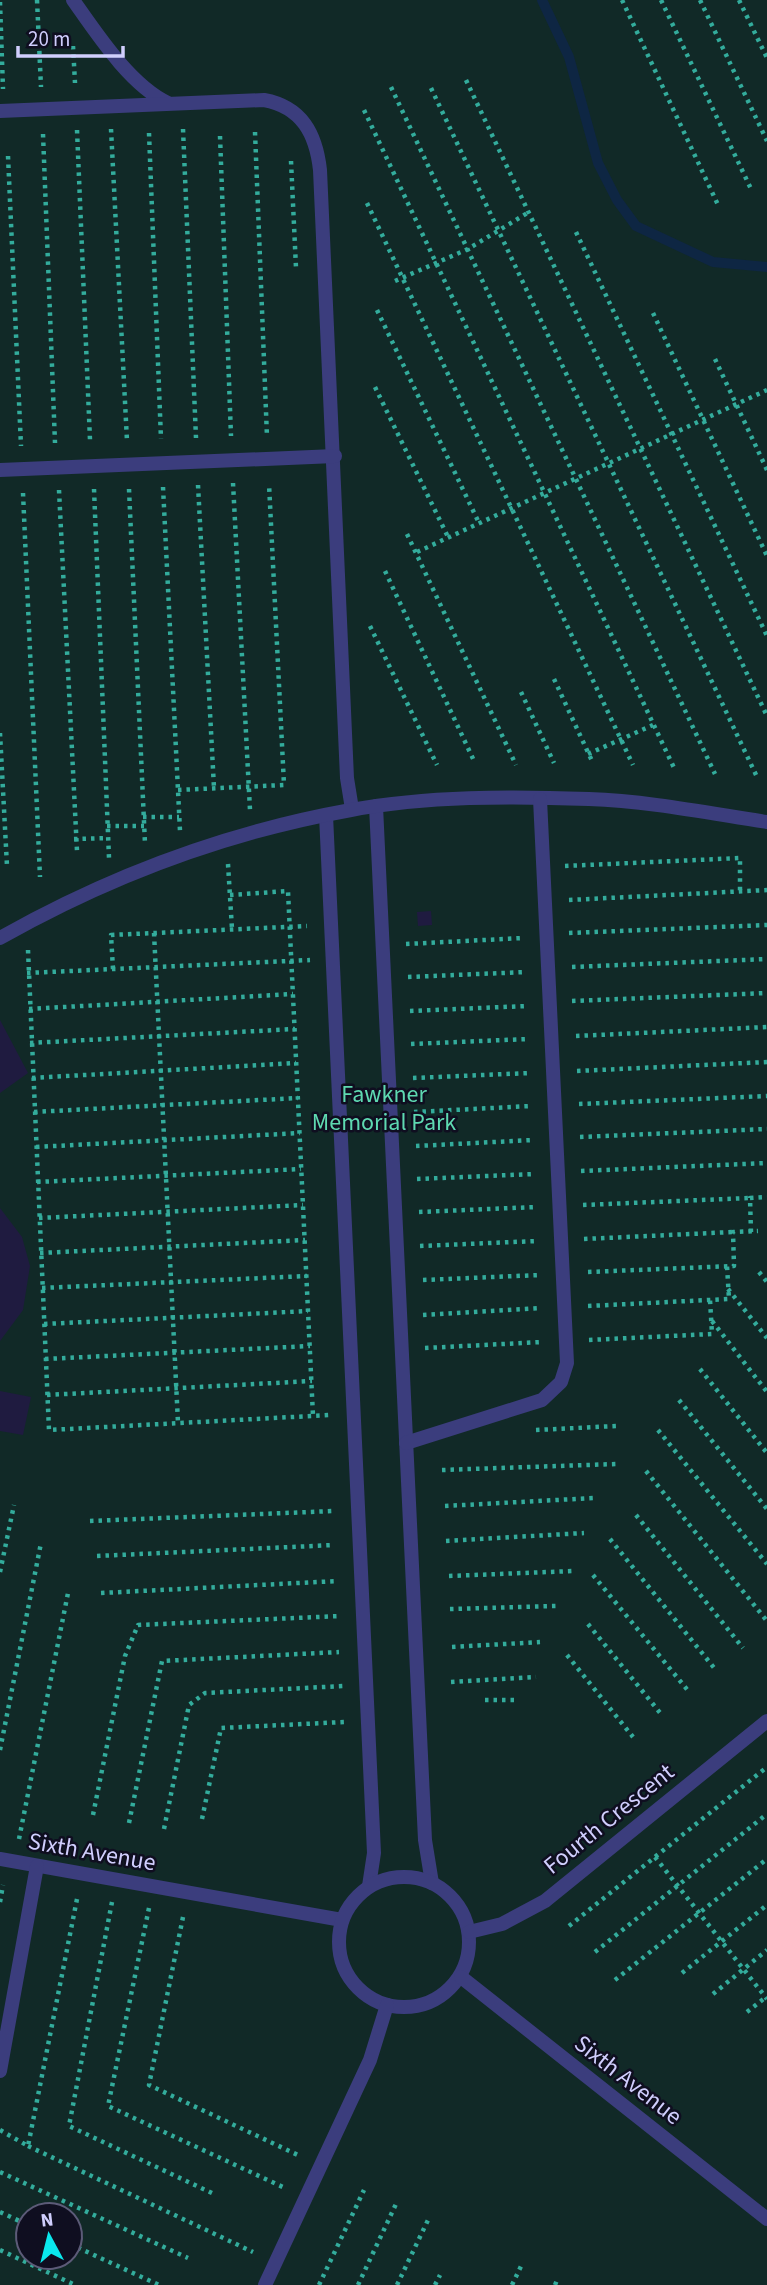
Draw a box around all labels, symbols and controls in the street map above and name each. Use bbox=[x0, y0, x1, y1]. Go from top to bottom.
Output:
scale bar bbox=[18, 14, 122, 58]
text: 20 m bbox=[28, 24, 70, 54]
park label: Fawkner Memorial Park bbox=[312, 1077, 456, 1140]
street label: Fourth Crescent bbox=[536, 1755, 682, 1883]
street label: Sixth Avenue bbox=[26, 1824, 158, 1880]
street label: Sixth Avenue bbox=[566, 2027, 690, 2133]
north arrow bbox=[14, 2201, 84, 2271]
text: N bbox=[39, 2206, 55, 2235]

